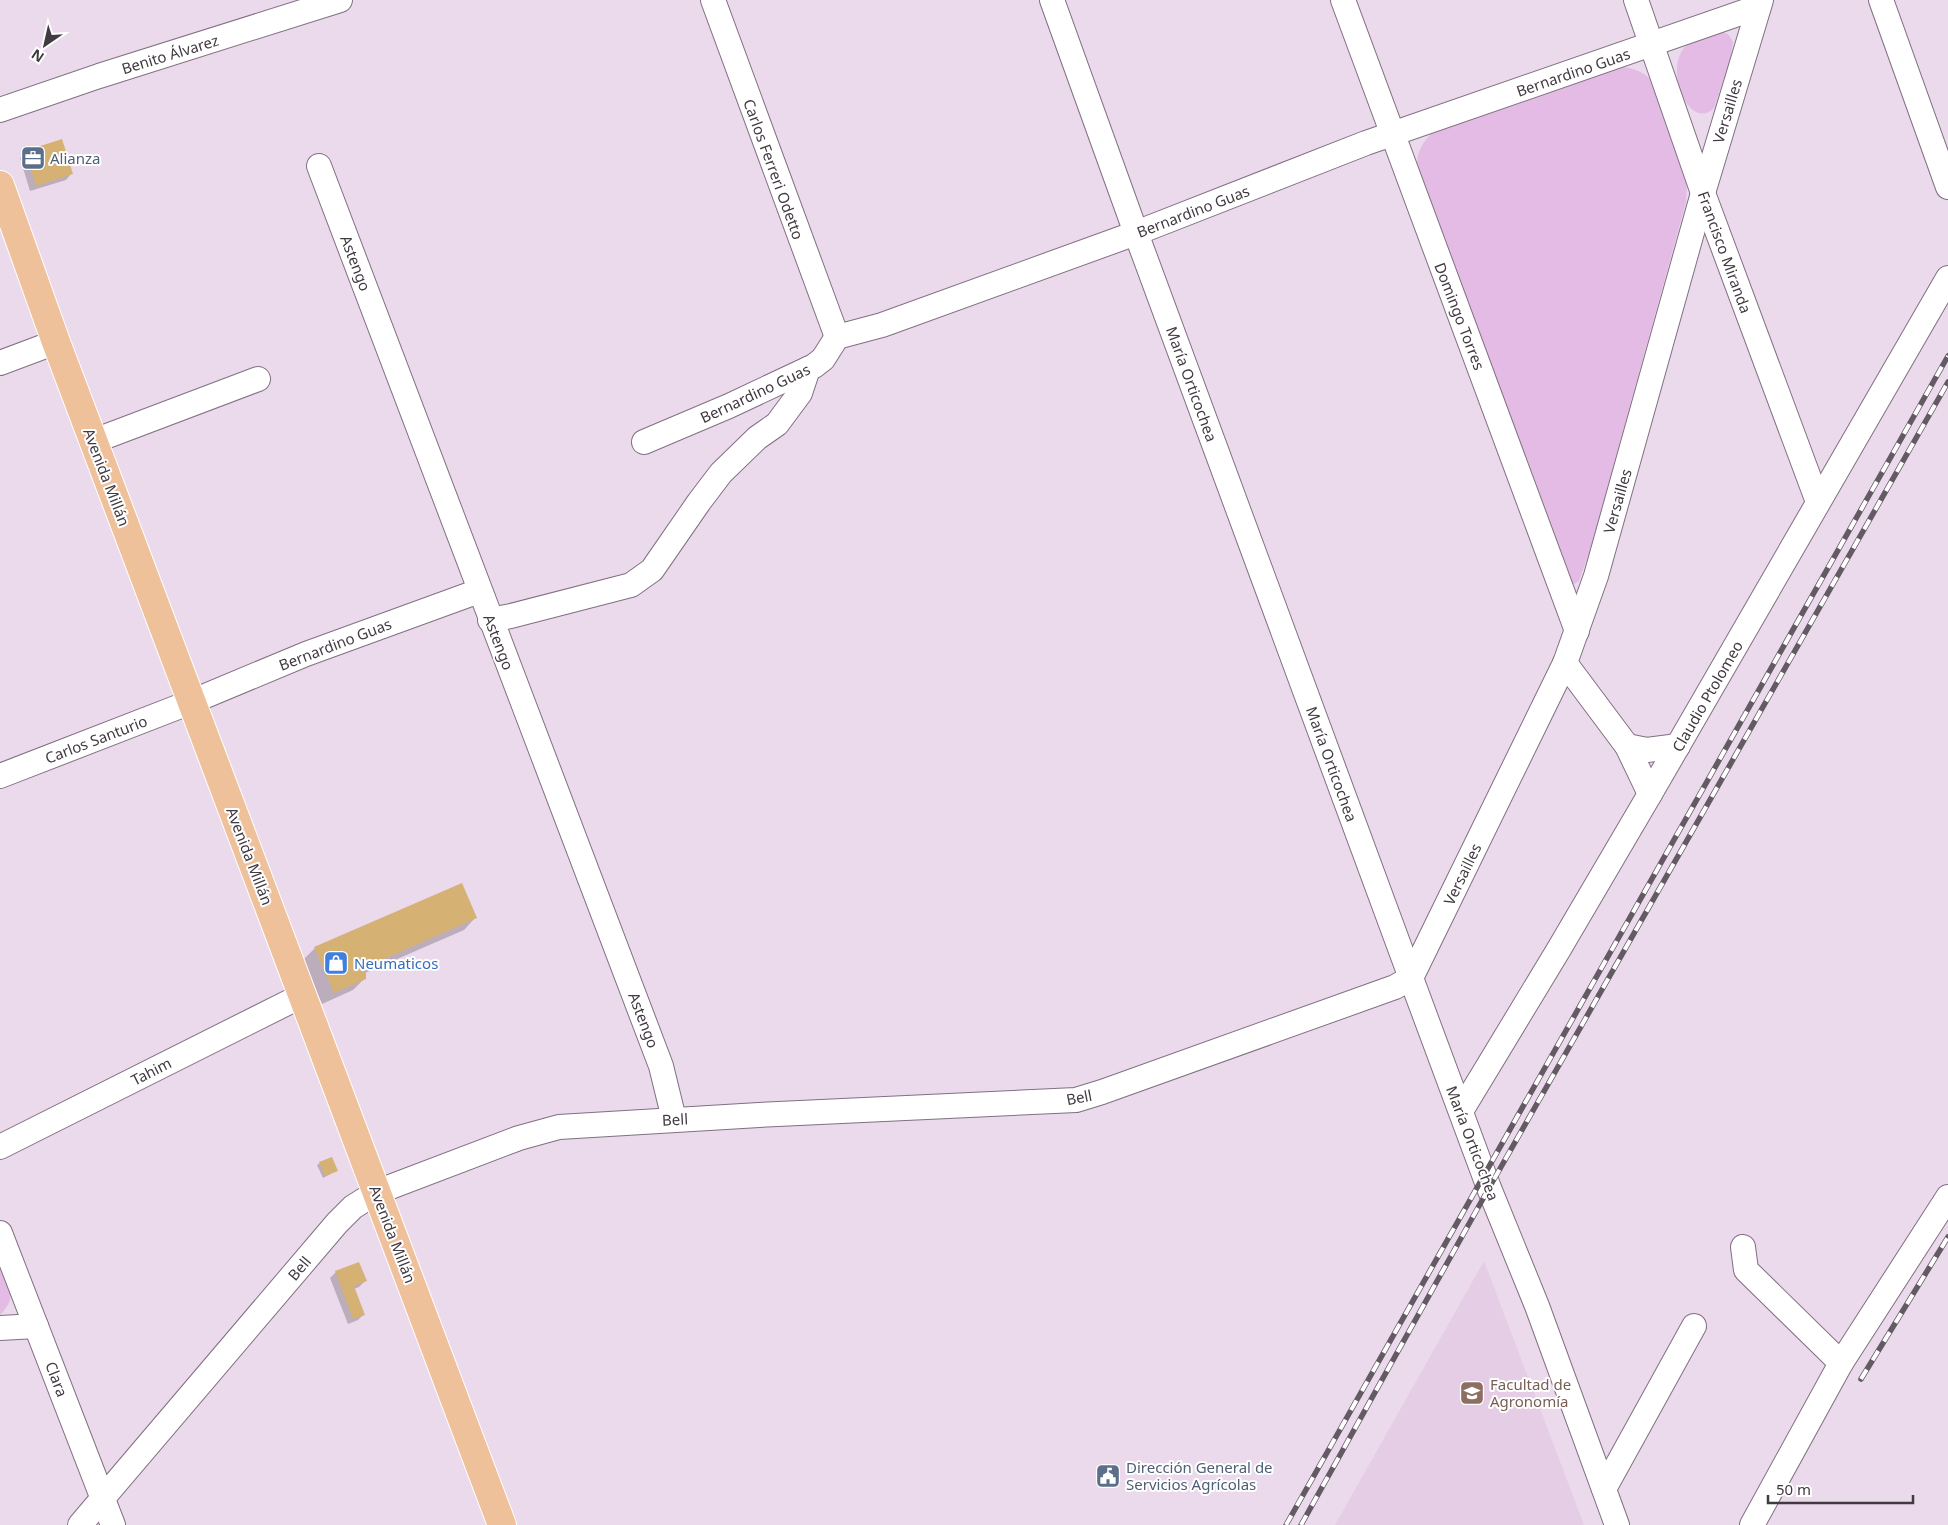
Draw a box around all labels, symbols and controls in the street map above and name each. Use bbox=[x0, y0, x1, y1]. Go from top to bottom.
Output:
north arrow bbox=[20, 20, 70, 70]
street label: Benito Álvarez bbox=[119, 30, 221, 78]
street label: Bernardino Guas bbox=[1513, 43, 1633, 101]
text: N bbox=[27, 45, 47, 67]
street label: Versailles bbox=[1708, 76, 1746, 146]
street label: Carlos Ferreri Odetto bbox=[739, 96, 809, 242]
office icon: Alianza bbox=[20, 145, 46, 171]
place label: Alianza bbox=[50, 148, 100, 168]
street label: Bernardino Guas bbox=[1134, 180, 1252, 242]
street label: Francisco Miranda bbox=[1694, 188, 1756, 316]
street label: Astengo bbox=[336, 232, 376, 294]
street label: Domingo Torres bbox=[1430, 259, 1490, 373]
street label: María Orticochea bbox=[1162, 324, 1222, 444]
street label: Bernardino Guas bbox=[697, 359, 813, 427]
street label: Avenida Millán bbox=[79, 425, 135, 529]
street label: Versailles bbox=[1598, 466, 1636, 536]
street label: Astengo bbox=[479, 611, 519, 673]
street label: Bernardino Guas bbox=[276, 613, 394, 675]
street label: Claudio Ptolomeo bbox=[1667, 637, 1747, 755]
street label: María Orticochea bbox=[1302, 704, 1362, 824]
street label: Carlos Santurio bbox=[42, 710, 150, 768]
street label: Avenida Millán bbox=[222, 804, 278, 908]
street label: Versailles bbox=[1438, 840, 1486, 908]
shop icon: Neumaticos bbox=[323, 950, 349, 976]
place label: Neumaticos bbox=[354, 953, 438, 973]
street label: Astengo bbox=[624, 989, 664, 1051]
street label: Tahim bbox=[127, 1052, 175, 1090]
street label: María Orticochea bbox=[1442, 1083, 1504, 1203]
street label: Bell bbox=[1064, 1085, 1094, 1109]
street label: Bell bbox=[662, 1108, 688, 1130]
street label: Avenida Millán bbox=[365, 1182, 421, 1286]
street label: Bell bbox=[283, 1252, 315, 1284]
street label: Clara bbox=[41, 1359, 73, 1399]
place label: Facultad de Agronomía bbox=[1490, 1374, 1571, 1411]
school or university icon: Facultad de Agronomía bbox=[1459, 1380, 1485, 1406]
place label: Dirección General de Servicios Agrícolas bbox=[1126, 1457, 1273, 1494]
public building icon: Dirección General de Servicios Agrícolas bbox=[1095, 1463, 1121, 1489]
scale bar bbox=[1768, 1472, 1913, 1504]
text: 50 m bbox=[1776, 1479, 1811, 1499]

